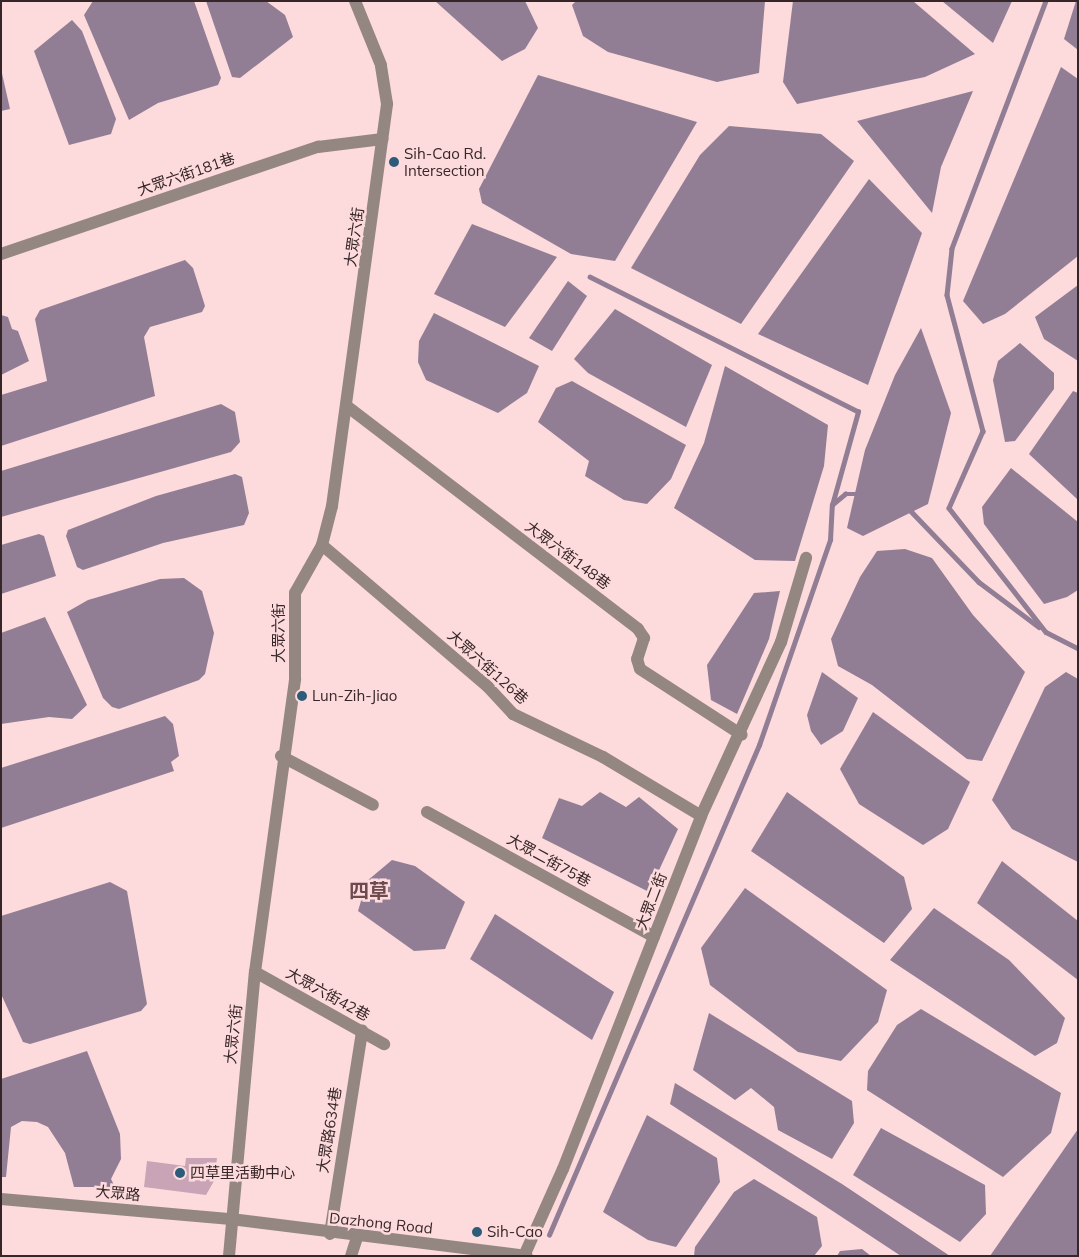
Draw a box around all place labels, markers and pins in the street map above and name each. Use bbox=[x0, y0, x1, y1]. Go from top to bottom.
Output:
place label: Sih-Cao Rd. Intersection bbox=[404, 144, 486, 179]
marker: Sih-Cao Rd. Intersection bbox=[388, 156, 400, 168]
place label: Lun-Zih-Jiao bbox=[312, 687, 397, 705]
marker: Lun-Zih-Jiao bbox=[296, 690, 308, 702]
place label: 四草里活動中心 bbox=[190, 1164, 295, 1182]
marker: 四草里活動中心 bbox=[174, 1167, 186, 1179]
place label: Sih-Cao bbox=[487, 1223, 543, 1241]
marker: Sih-Cao bbox=[471, 1226, 483, 1238]

